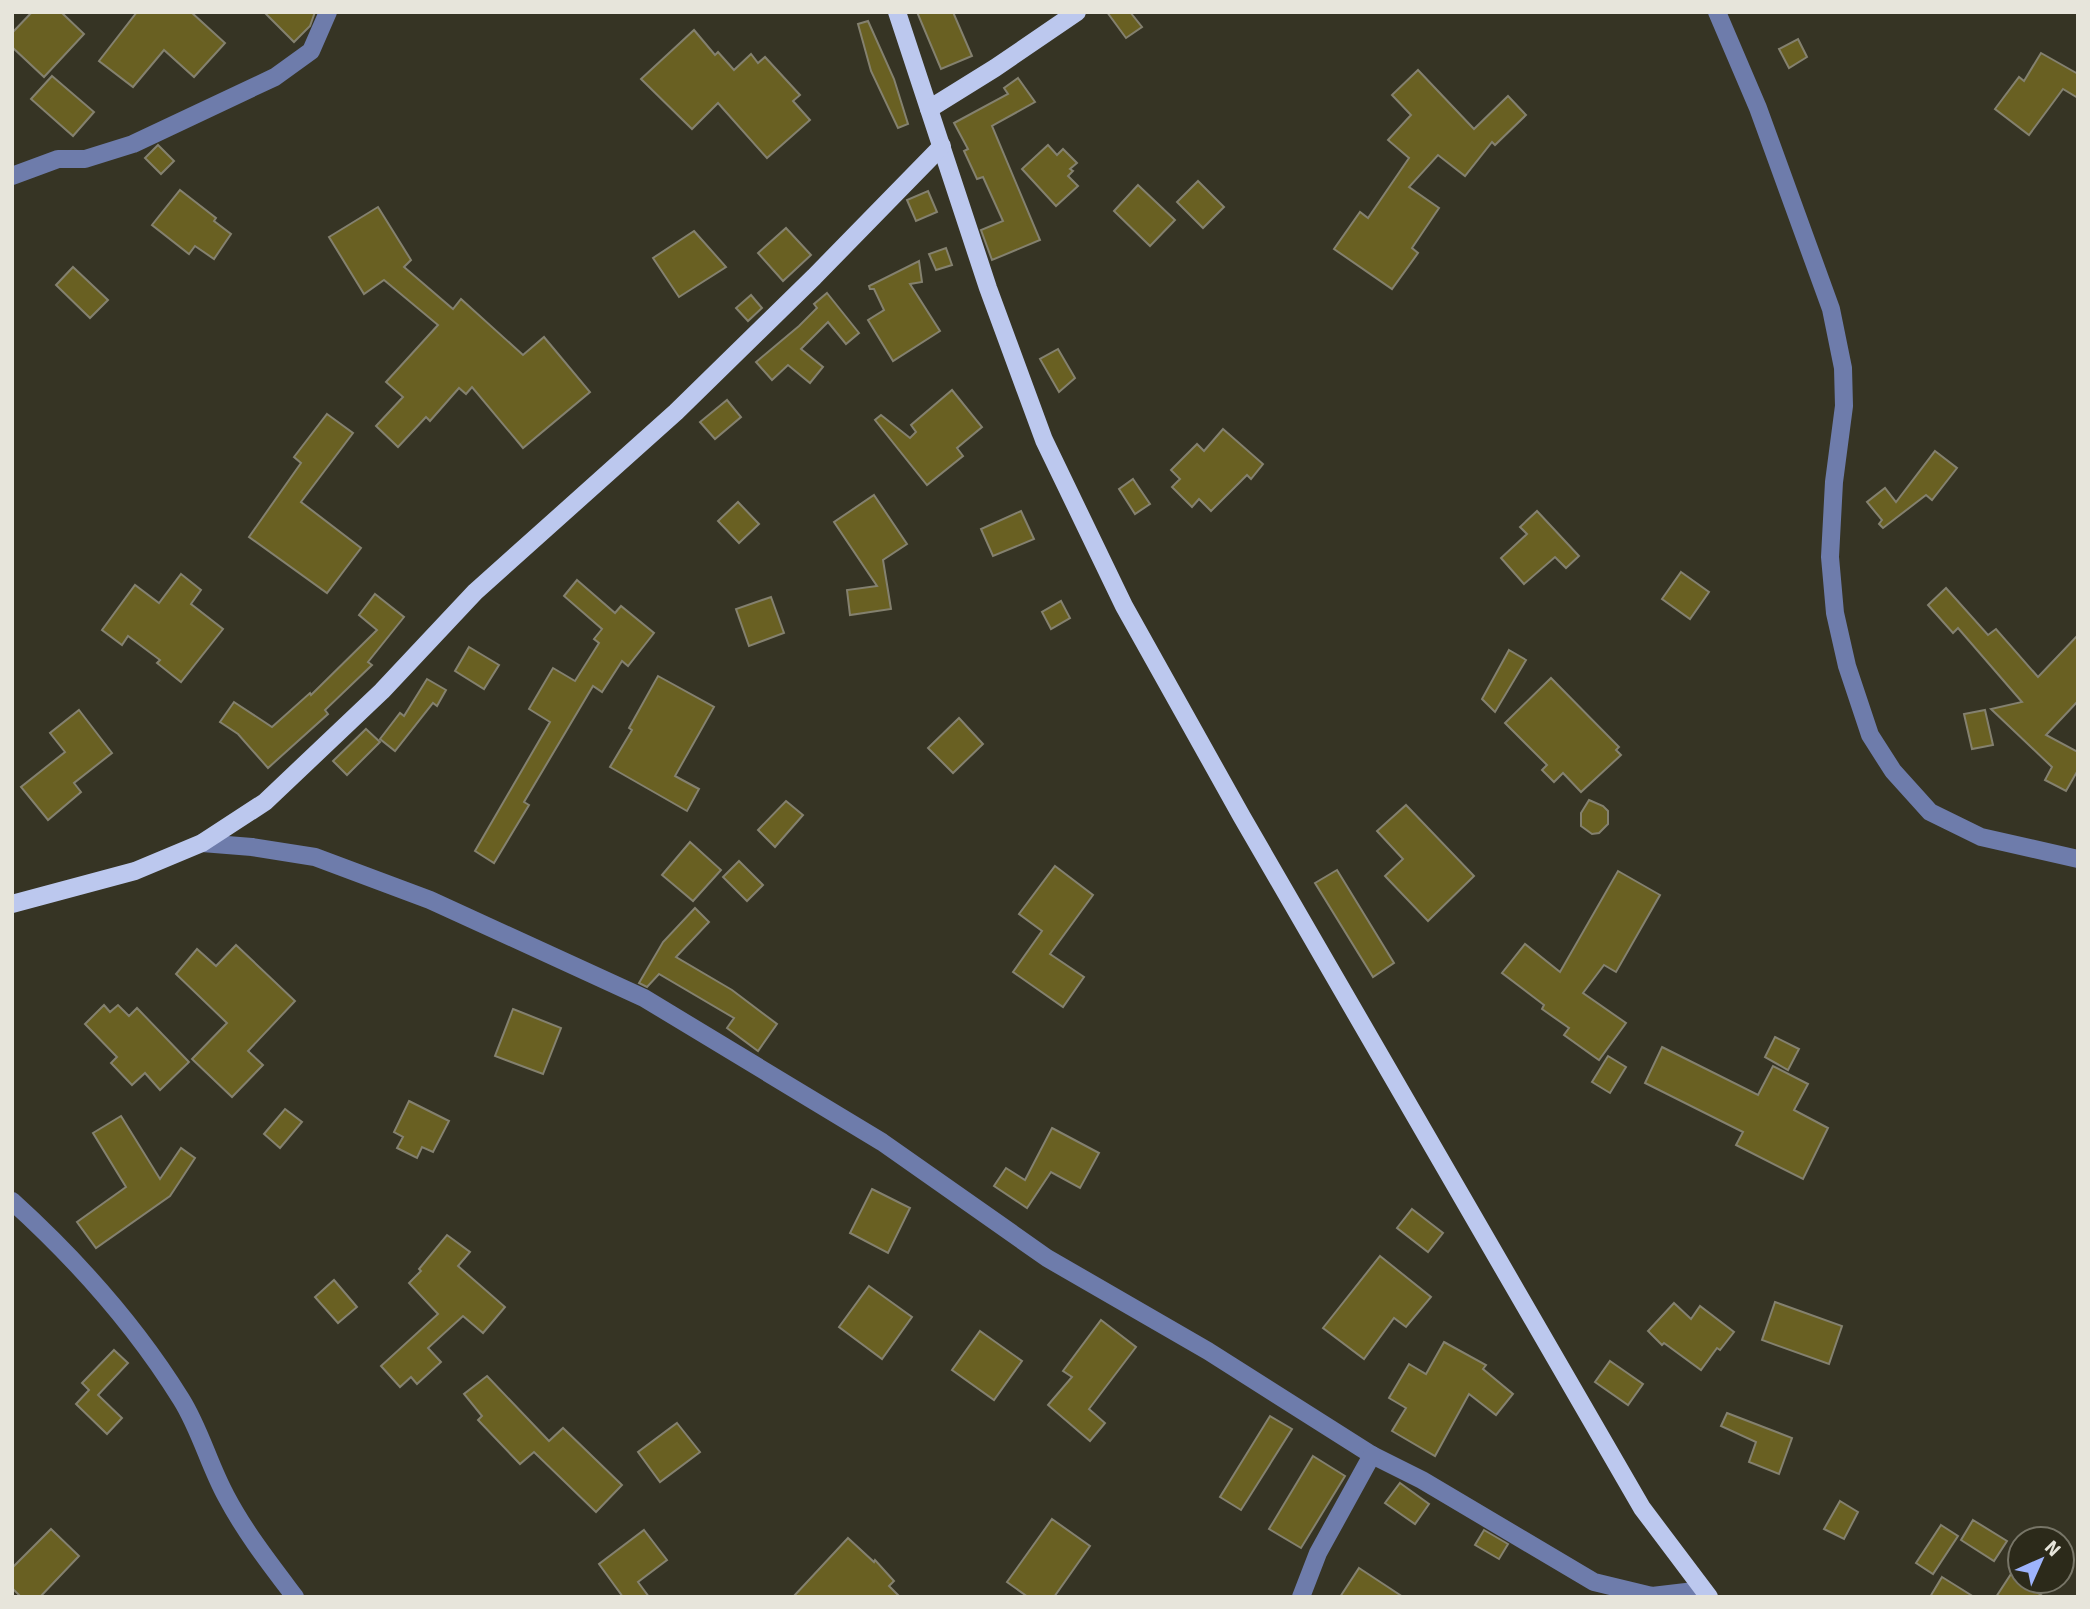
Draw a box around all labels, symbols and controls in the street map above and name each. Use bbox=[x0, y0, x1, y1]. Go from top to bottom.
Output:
north arrow bbox=[2006, 1525, 2076, 1595]
text: N bbox=[2039, 1536, 2065, 1562]

